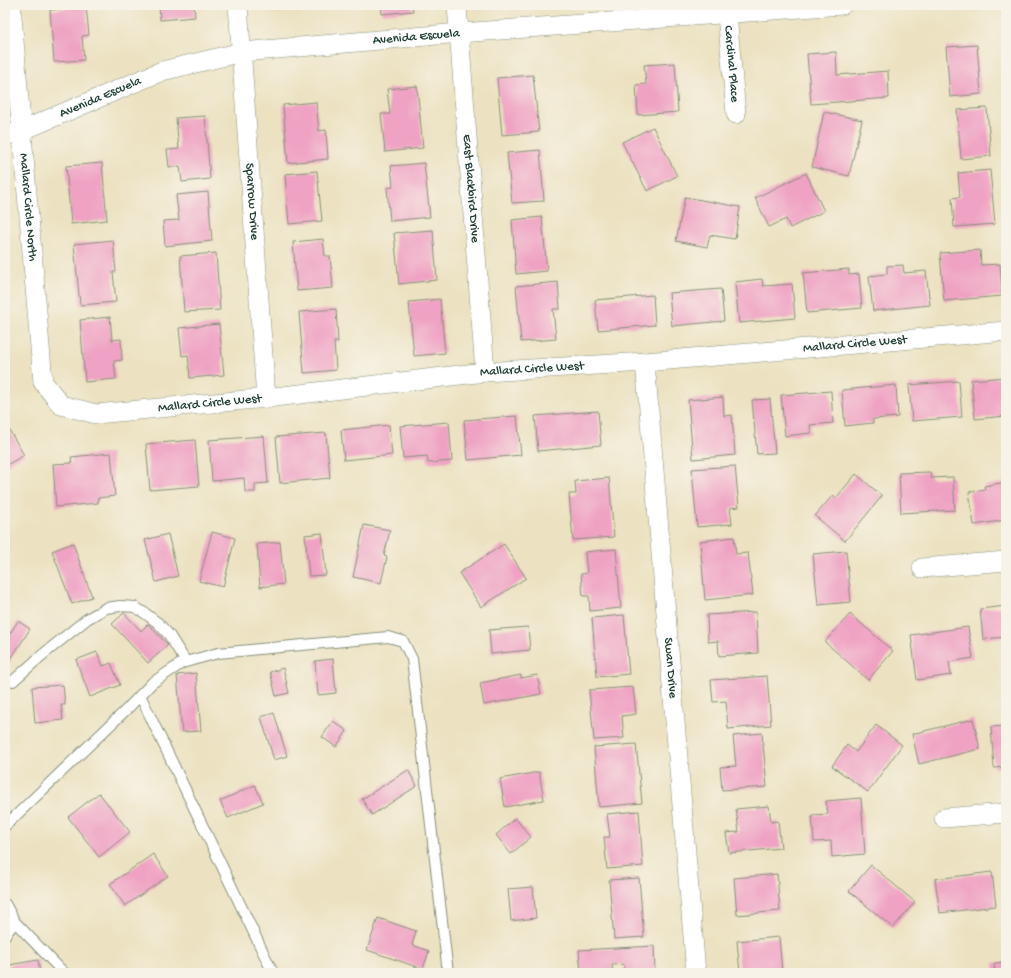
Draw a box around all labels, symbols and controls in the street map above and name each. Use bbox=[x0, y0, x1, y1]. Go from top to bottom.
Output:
street label: Avenida Escuela bbox=[372, 25, 461, 48]
street label: Cardinal Place bbox=[721, 25, 742, 103]
street label: Avenida Escuela bbox=[57, 73, 144, 121]
street label: East Blackbird Drive bbox=[459, 134, 483, 244]
street label: Mallard Circle North bbox=[16, 153, 40, 262]
street label: Sparrow Drive bbox=[242, 162, 262, 241]
street label: Mallard Circle West bbox=[802, 332, 909, 356]
street label: Mallard Circle West bbox=[479, 358, 586, 380]
street label: Mallard Circle West bbox=[157, 391, 264, 416]
street label: Swan Drive bbox=[661, 637, 681, 699]

